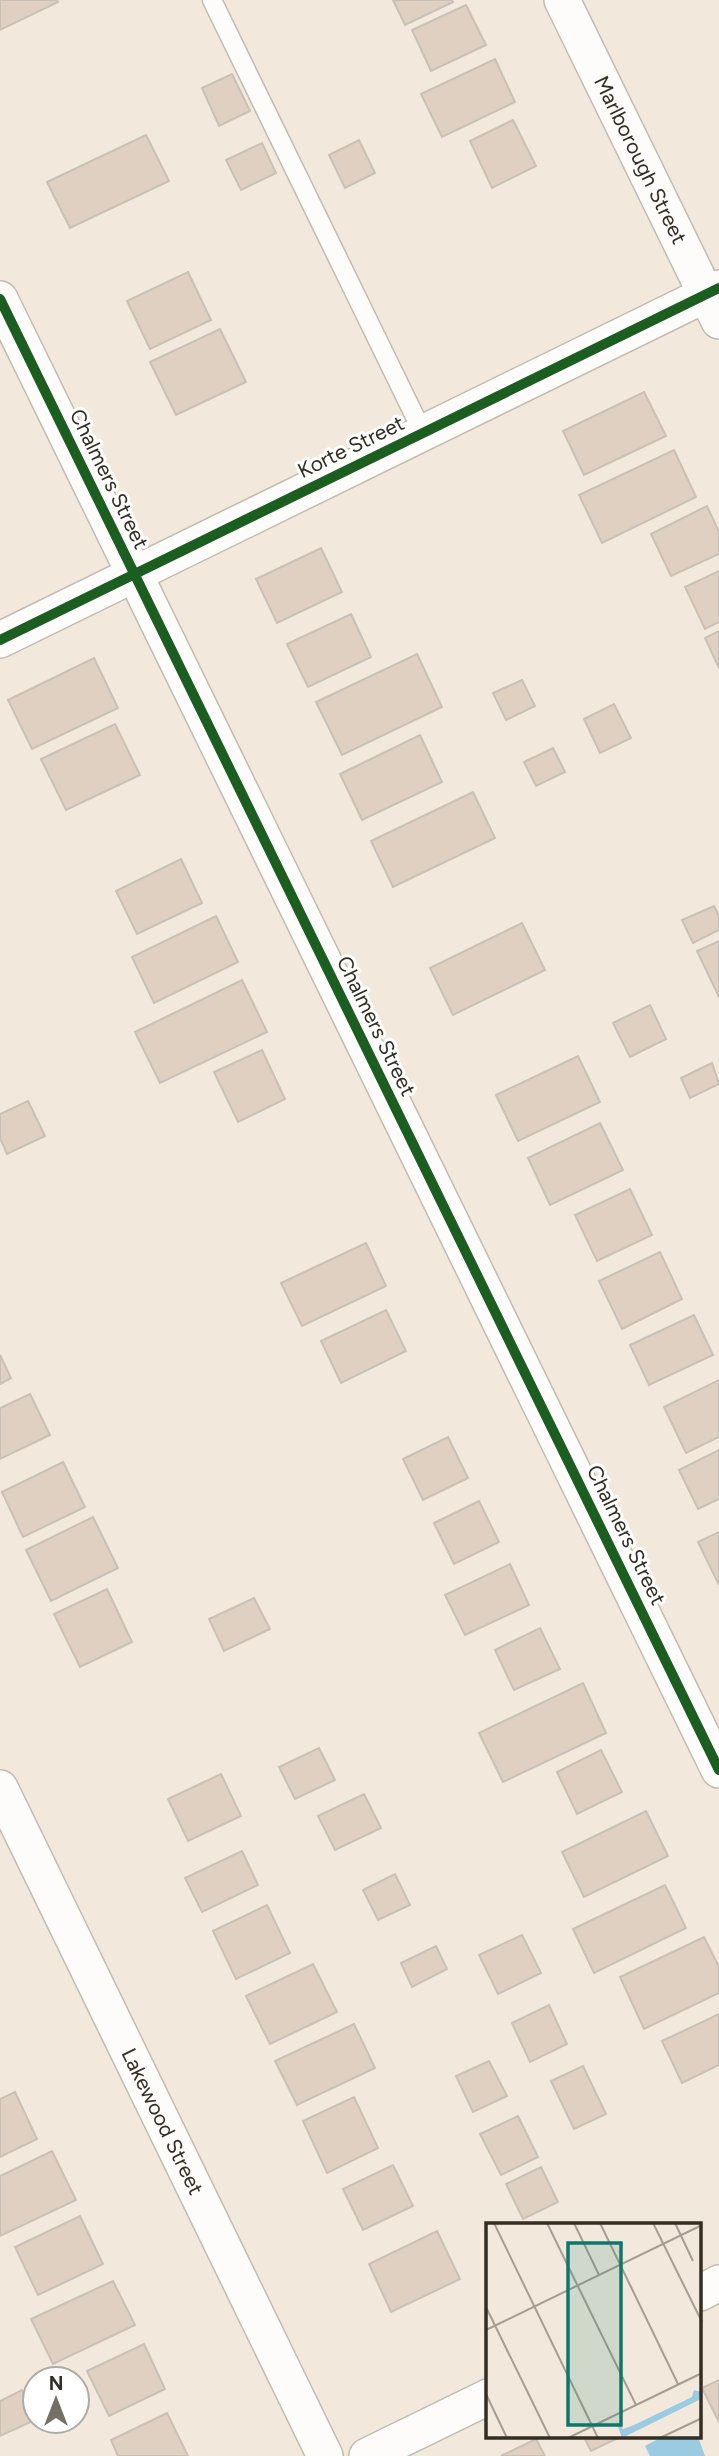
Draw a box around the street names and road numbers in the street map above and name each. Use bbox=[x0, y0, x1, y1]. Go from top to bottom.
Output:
street label: Marlborough Street bbox=[589, 72, 692, 248]
street label: Chalmers Street bbox=[65, 405, 154, 553]
street label: Korte Street bbox=[294, 410, 408, 483]
street label: Chalmers Street bbox=[332, 952, 421, 1100]
street label: Chalmers Street bbox=[582, 1461, 671, 1609]
street label: Lakewood Street bbox=[117, 2044, 209, 2199]

